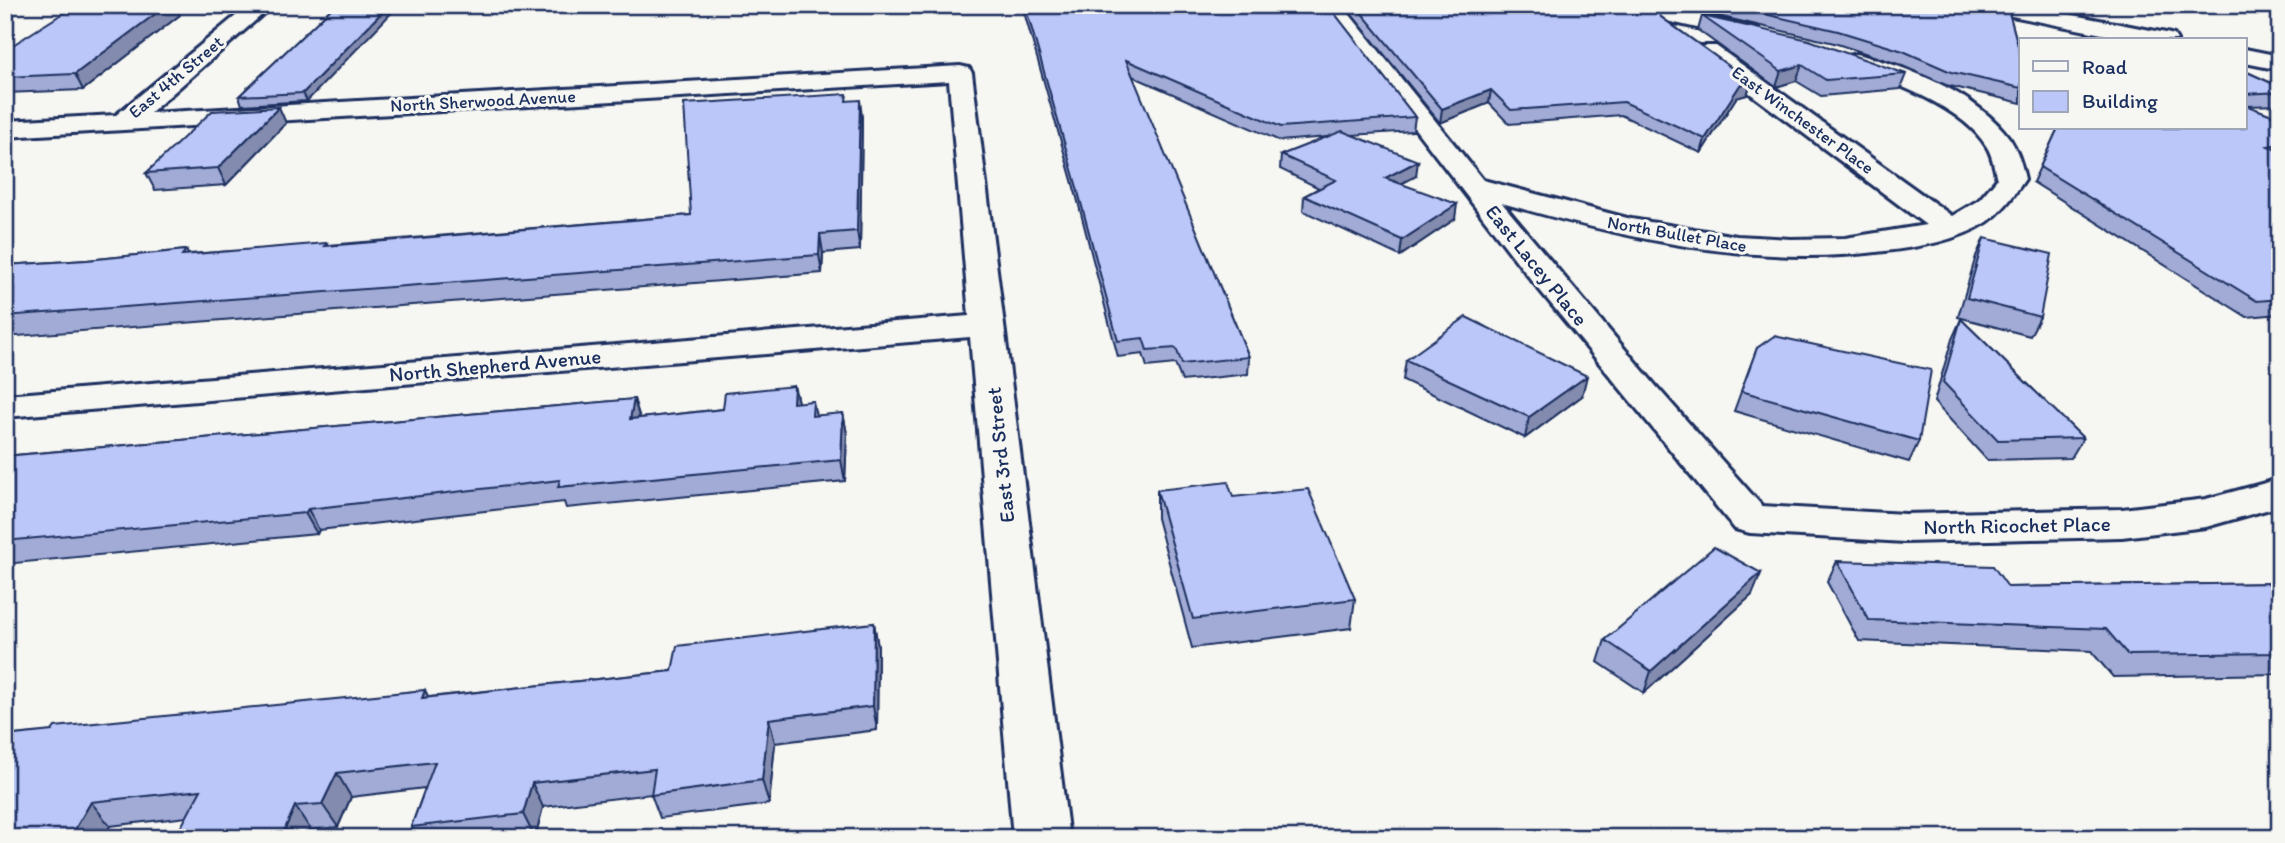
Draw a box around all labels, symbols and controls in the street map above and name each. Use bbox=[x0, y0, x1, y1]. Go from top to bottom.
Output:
street label: East 4th Street bbox=[124, 31, 228, 123]
legend bbox=[2019, 38, 2246, 130]
text: Road bbox=[2082, 54, 2128, 79]
street label: East Winchester Place bbox=[1728, 61, 1878, 179]
street label: North Sherwood Avenue bbox=[390, 85, 576, 117]
text: Building bbox=[2082, 88, 2158, 113]
street label: East Lacey Place bbox=[1481, 199, 1593, 331]
street label: North Bullet Place bbox=[1606, 211, 1748, 257]
street label: North Shepherd Avenue bbox=[388, 343, 602, 387]
street label: East 3rd Street bbox=[980, 386, 1020, 524]
street label: North Ricochet Place bbox=[1923, 511, 2111, 539]

